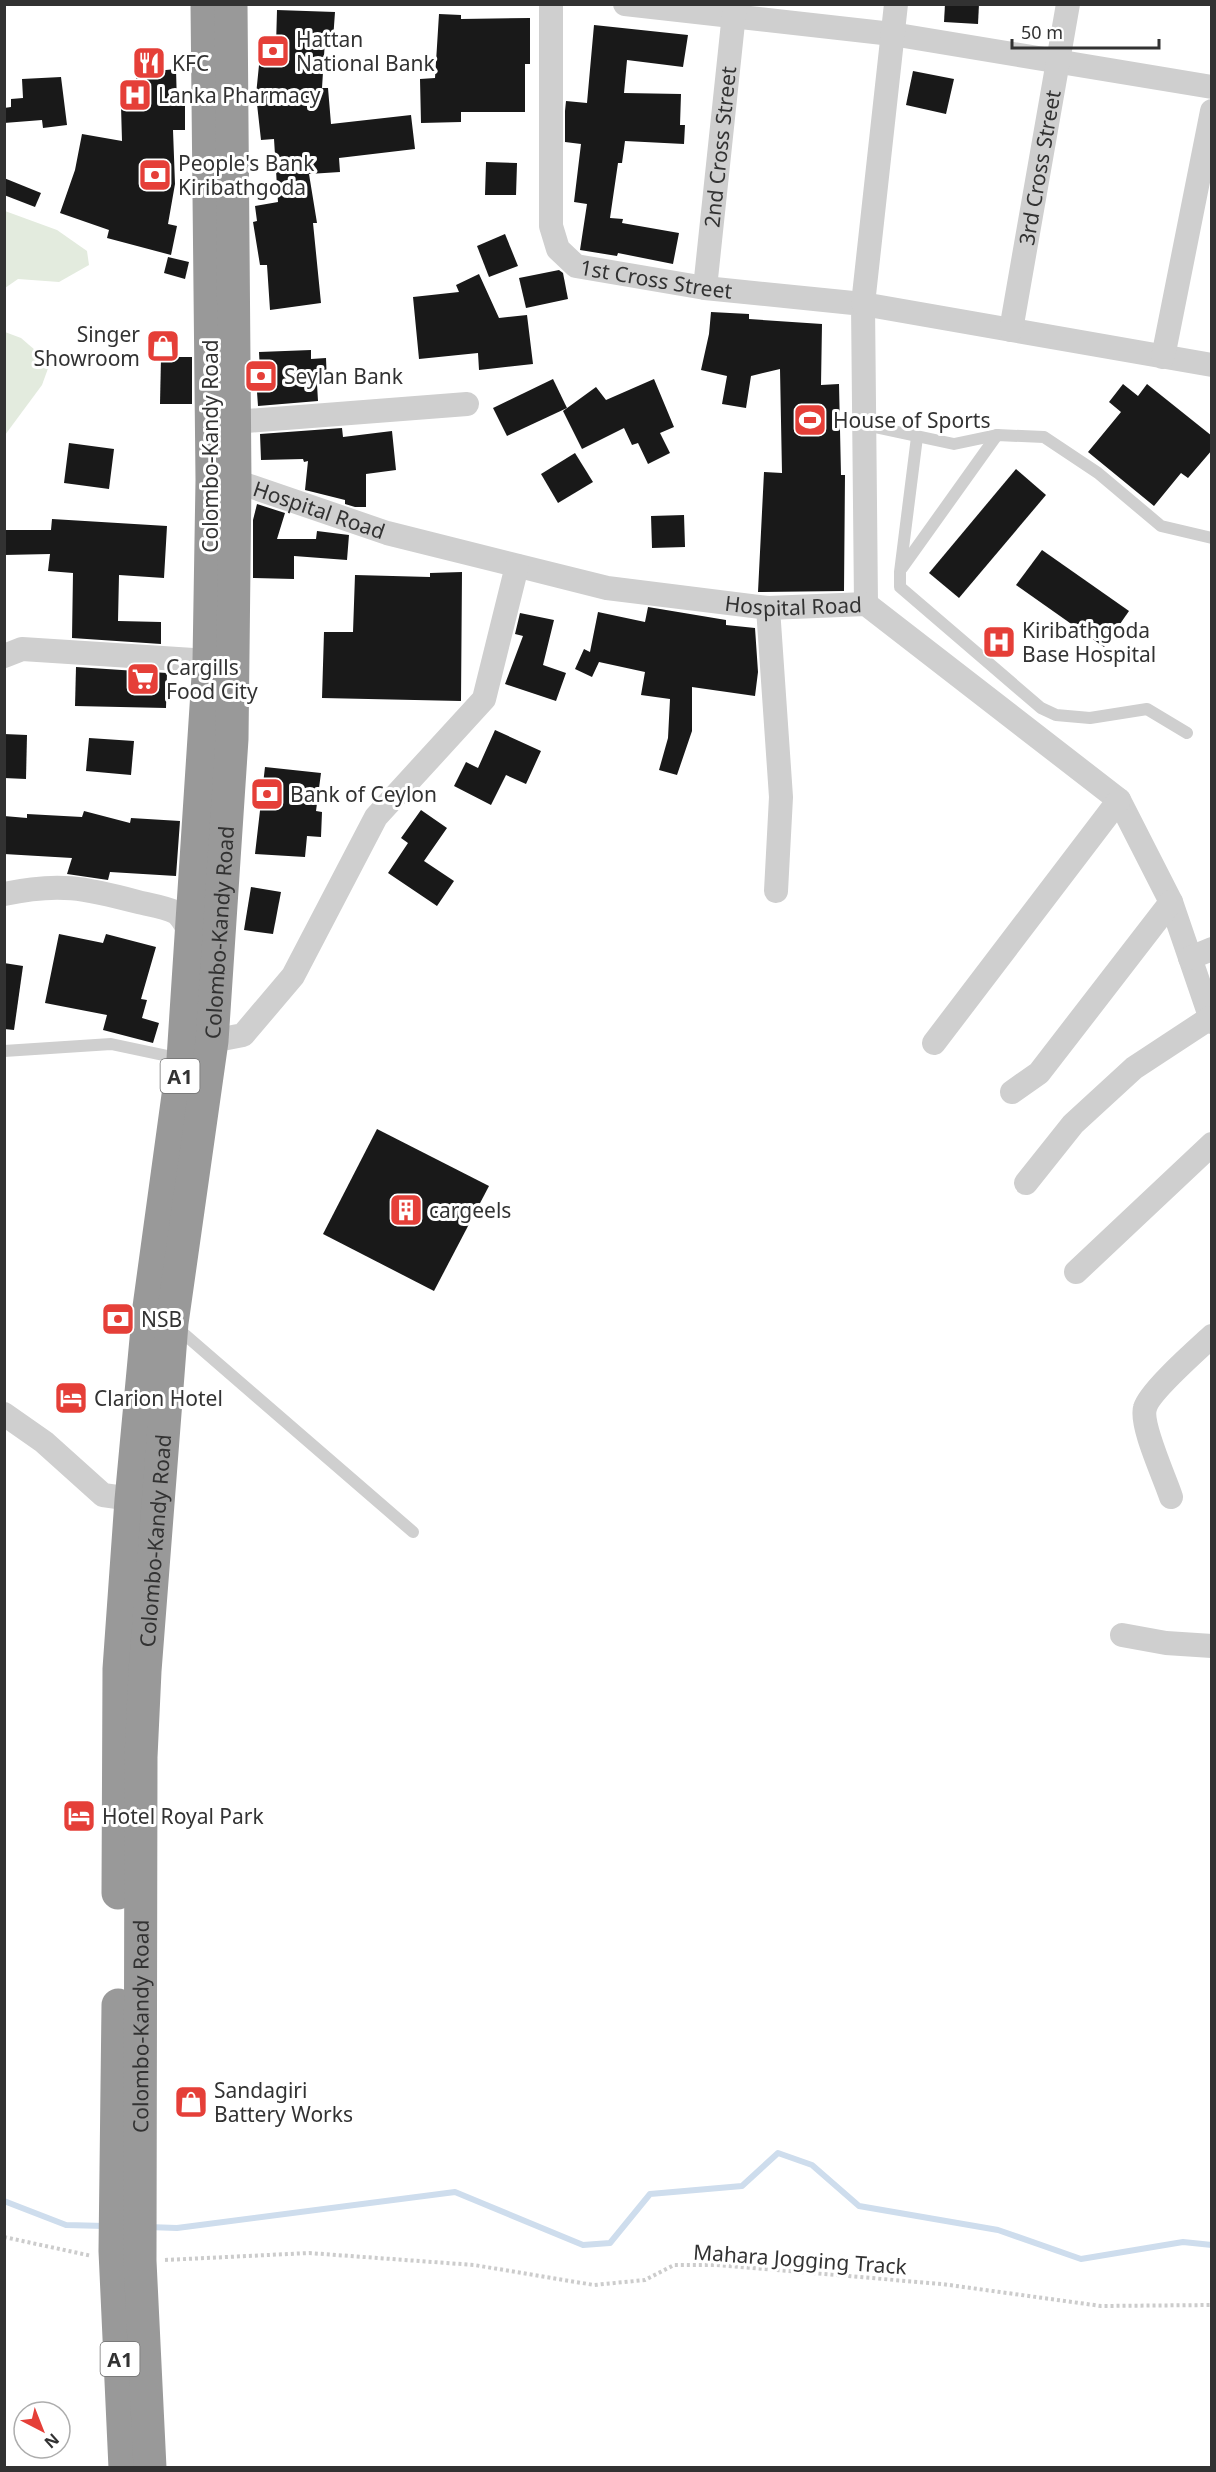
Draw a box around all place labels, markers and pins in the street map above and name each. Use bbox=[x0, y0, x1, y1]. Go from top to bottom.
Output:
place label: Hattan National Bank bbox=[296, 25, 435, 77]
bank icon: Hattan National Bank bbox=[255, 33, 291, 69]
restaurant icon: KFC bbox=[131, 45, 167, 81]
place label: KFC bbox=[172, 49, 209, 77]
hospital icon: Lanka Pharmacy bbox=[117, 77, 153, 113]
place label: Lanka Pharmacy bbox=[158, 81, 321, 109]
place label: People's Bank Kiribathgoda bbox=[178, 149, 315, 201]
bank icon: People's Bank Kiribathgoda bbox=[137, 157, 173, 193]
place label: Singer Showroom bbox=[33, 320, 140, 372]
shop icon: Singer Showroom bbox=[145, 328, 181, 364]
bank icon: Seylan Bank bbox=[243, 358, 279, 394]
place label: Seylan Bank bbox=[284, 362, 404, 390]
sports icon: House of Sports bbox=[792, 402, 828, 438]
place label: House of Sports bbox=[833, 406, 990, 434]
place label: Kiribathgoda Base Hospital bbox=[1022, 616, 1156, 668]
hospital icon: Kiribathgoda Base Hospital bbox=[981, 624, 1017, 660]
place label: Cargills Food City bbox=[166, 653, 258, 705]
supermarket icon: Cargills Food City bbox=[125, 661, 161, 697]
bank icon: Bank of Ceylon bbox=[249, 776, 285, 812]
place label: Bank of Ceylon bbox=[290, 780, 437, 808]
building icon: cargeels bbox=[388, 1192, 424, 1228]
place label: cargeels bbox=[429, 1196, 511, 1224]
bank icon: NSB bbox=[100, 1301, 136, 1337]
place label: NSB bbox=[141, 1305, 182, 1333]
hotel icon: Clarion Hotel bbox=[53, 1380, 89, 1416]
place label: Clarion Hotel bbox=[94, 1384, 223, 1412]
hotel icon: Hotel Royal Park bbox=[61, 1798, 97, 1834]
place label: Hotel Royal Park bbox=[102, 1802, 264, 1830]
place label: Sandagiri Battery Works bbox=[214, 2076, 353, 2128]
shop icon: Sandagiri Battery Works bbox=[173, 2084, 209, 2120]

